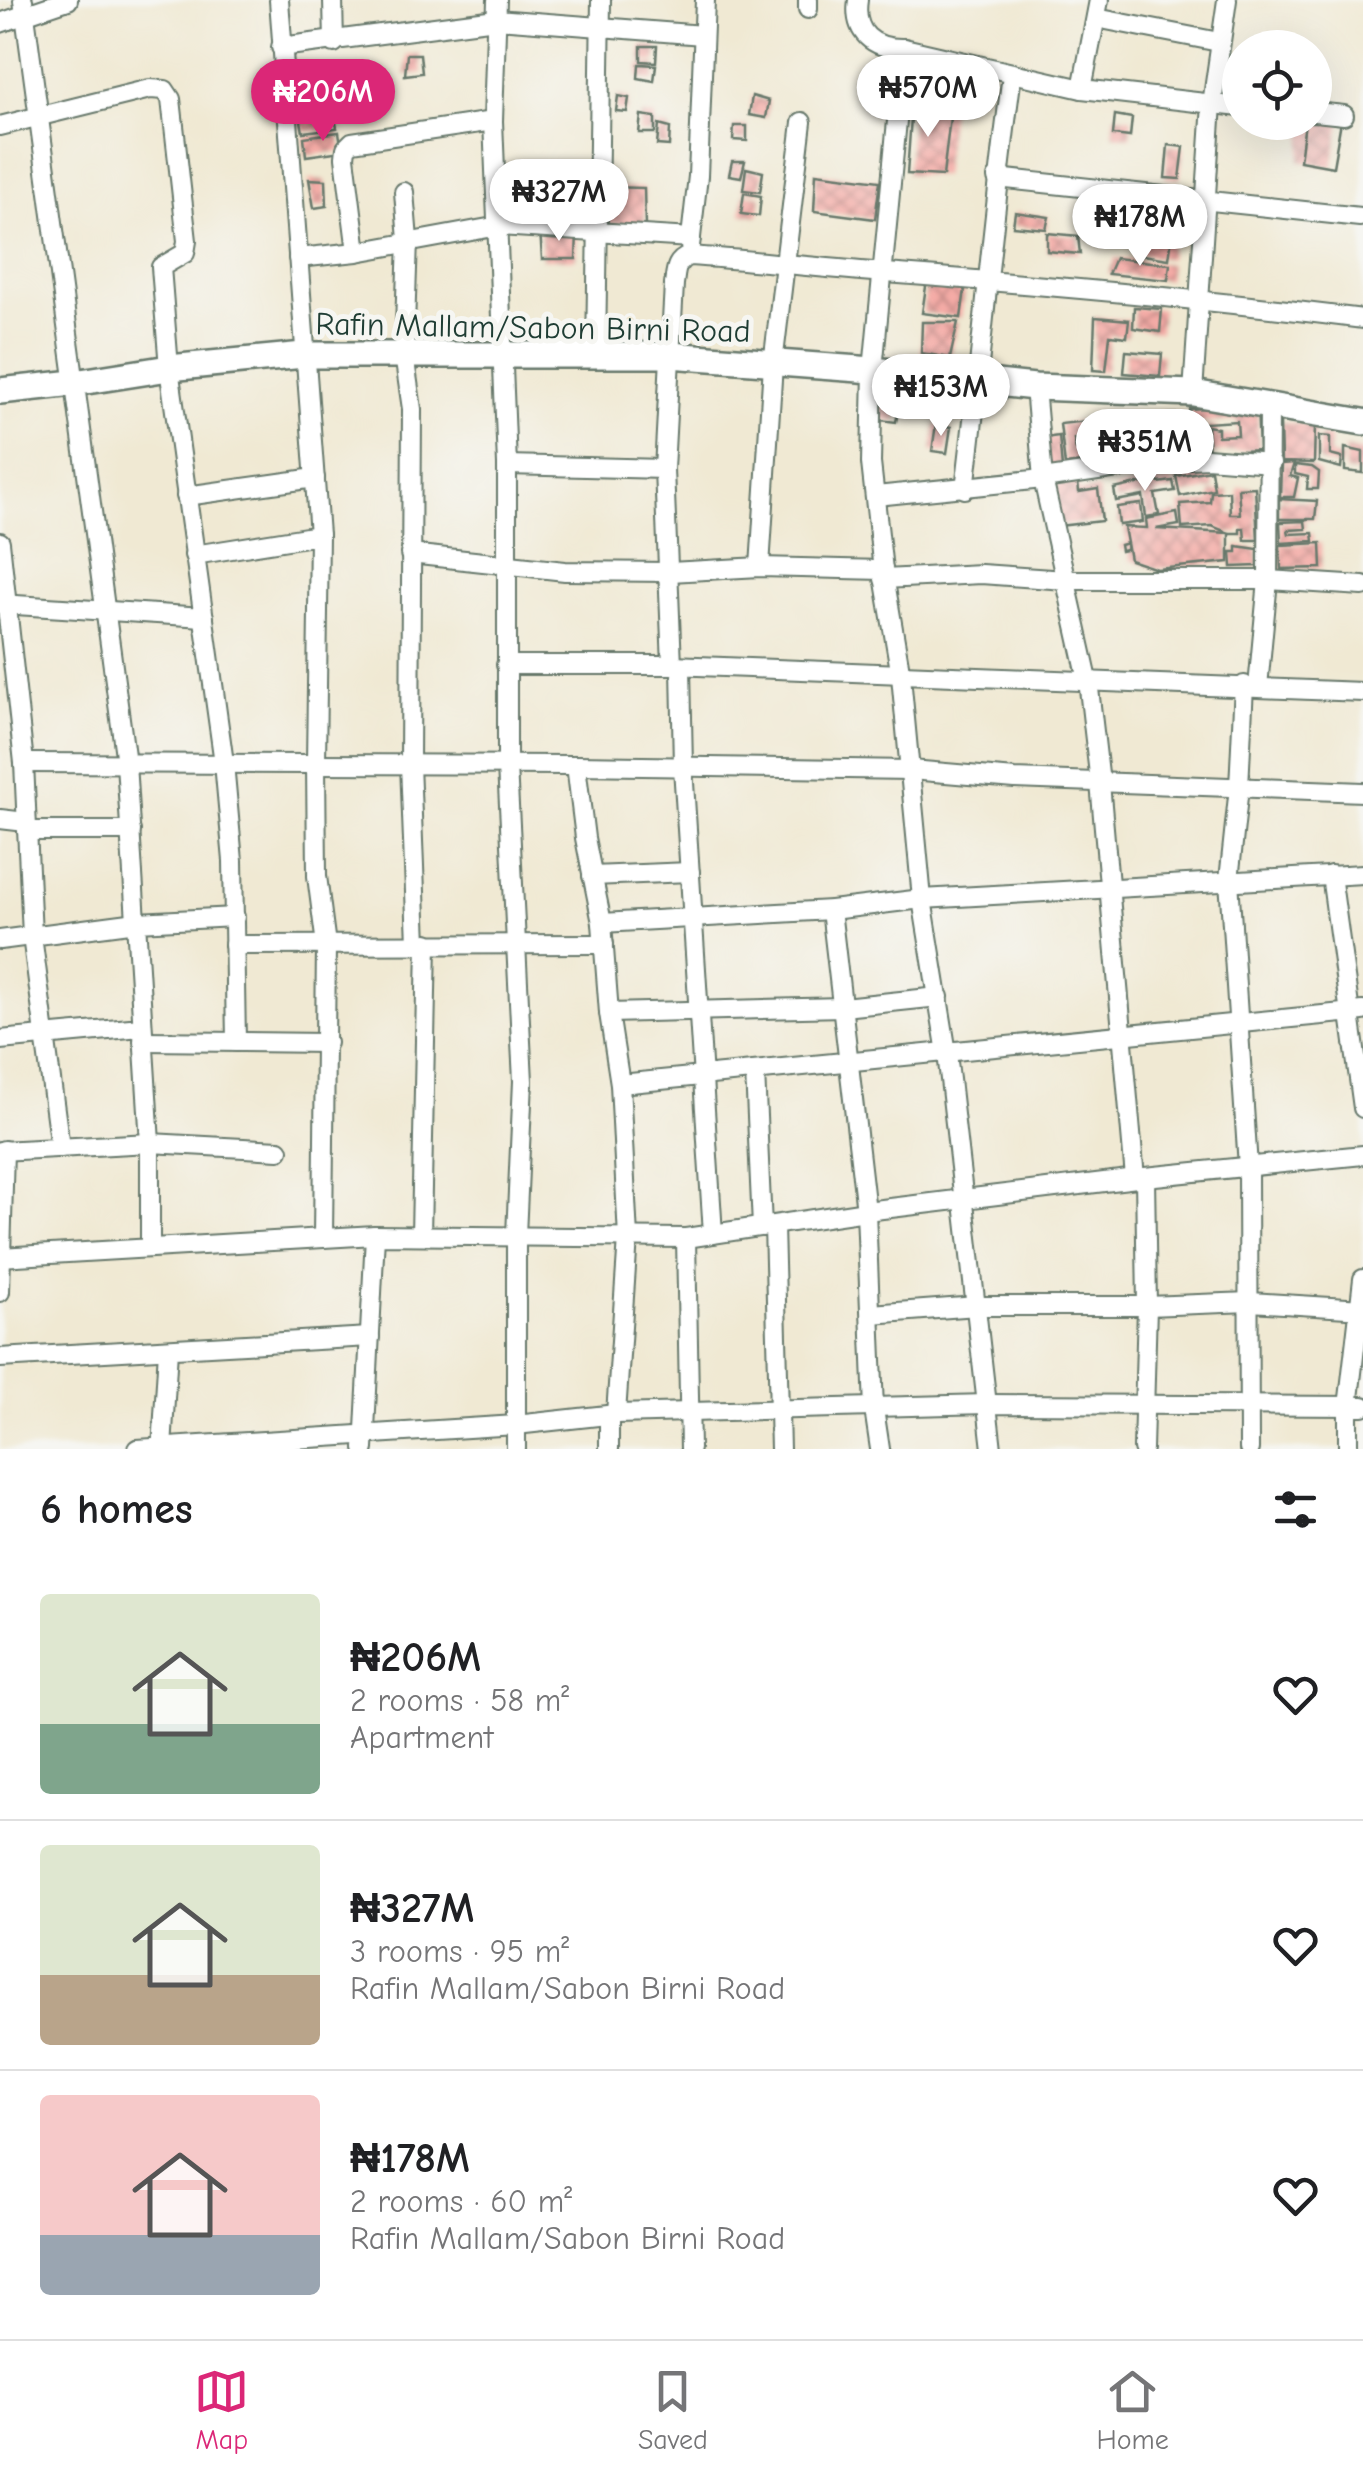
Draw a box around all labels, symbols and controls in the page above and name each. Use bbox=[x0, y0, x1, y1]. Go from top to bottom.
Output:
map controls bbox=[1222, 30, 1332, 140]
button: locate bbox=[1222, 30, 1332, 140]
pin: ₦570M bbox=[858, 55, 998, 140]
pin: ₦206M bbox=[253, 59, 393, 144]
text: ₦570M bbox=[879, 69, 977, 106]
text: ₦206M bbox=[273, 73, 373, 110]
pin: ₦327M bbox=[489, 159, 629, 244]
text: ₦327M bbox=[512, 173, 606, 210]
pin: ₦178M bbox=[1070, 184, 1210, 269]
text: ₦178M bbox=[1094, 198, 1186, 235]
street label: Rafin Mallam/Sabon Birni Road bbox=[315, 305, 751, 350]
pin: ₦153M bbox=[871, 354, 1011, 439]
text: ₦153M bbox=[894, 368, 988, 405]
pin: ₦351M bbox=[1075, 409, 1215, 494]
text: ₦351M bbox=[1098, 423, 1192, 460]
icon: filters bbox=[1268, 1482, 1323, 1537]
text: 6 homes bbox=[40, 1485, 193, 1534]
text: ₦206M bbox=[350, 1633, 481, 1682]
icon: home bbox=[120, 1634, 240, 1754]
icon: heart bbox=[1268, 1667, 1323, 1722]
text: 2 rooms · 58 m² bbox=[350, 1682, 569, 1719]
text: Apartment bbox=[350, 1719, 493, 1756]
text: ₦327M bbox=[350, 1884, 474, 1933]
icon: home bbox=[120, 1885, 240, 2005]
icon: heart bbox=[1268, 1918, 1323, 1973]
text: 3 rooms · 95 m² bbox=[350, 1933, 569, 1970]
text: Rafin Mallam/Sabon Birni Road bbox=[350, 1970, 785, 2007]
text: ₦178M bbox=[350, 2134, 470, 2183]
icon: home bbox=[120, 2135, 240, 2255]
icon: heart bbox=[1268, 2168, 1323, 2223]
text: 2 rooms · 60 m² bbox=[350, 2183, 572, 2220]
text: Rafin Mallam/Sabon Birni Road bbox=[350, 2220, 785, 2257]
tab: Map bbox=[194, 2364, 249, 2456]
tab: Saved bbox=[638, 2364, 708, 2456]
tab: Home bbox=[1096, 2364, 1169, 2456]

